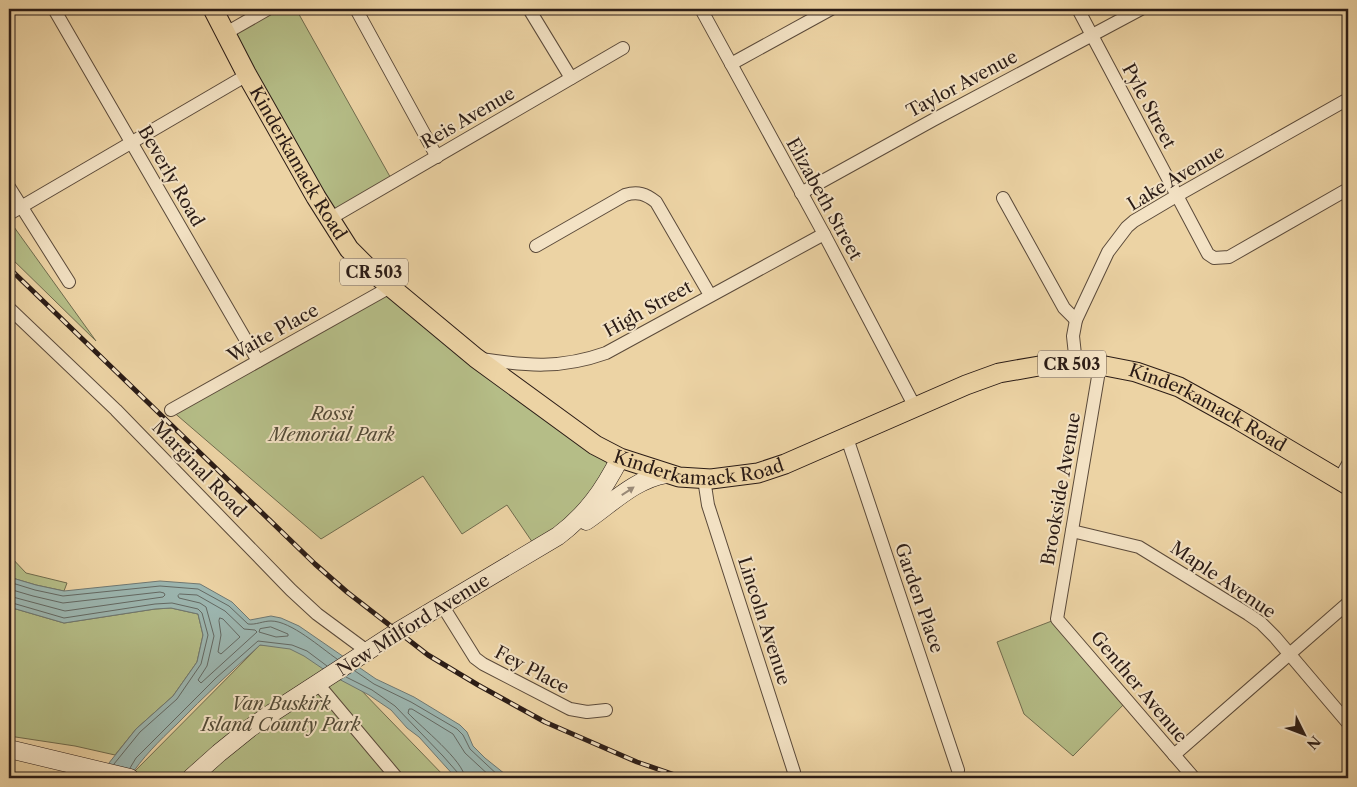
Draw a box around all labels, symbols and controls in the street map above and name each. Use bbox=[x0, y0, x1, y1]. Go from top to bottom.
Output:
street label: Taylor Avenue bbox=[903, 46, 1021, 122]
street label: Pyle Street bbox=[1117, 60, 1181, 153]
street label: Kinderkamack Road bbox=[245, 82, 351, 244]
street label: Reis Avenue bbox=[417, 82, 519, 154]
street label: Beverly Road bbox=[133, 121, 209, 231]
street label: Elizabeth Street bbox=[781, 134, 867, 265]
street label: Lake Avenue bbox=[1124, 140, 1228, 216]
road number: CR 503 bbox=[340, 258, 408, 286]
street label: High Street bbox=[600, 275, 697, 342]
street label: Waite Place bbox=[223, 299, 322, 367]
road number: CR 503 bbox=[1038, 350, 1106, 378]
street label: Kinderkamack Road bbox=[1126, 359, 1290, 457]
park label: Rossi Memorial Park bbox=[267, 403, 395, 446]
street label: Brookside Avenue bbox=[1037, 411, 1085, 567]
street label: Marginal Road bbox=[148, 416, 250, 522]
street label: Kinderkamack Road bbox=[611, 446, 787, 490]
one-way arrow bbox=[621, 486, 634, 496]
street label: Maple Avenue bbox=[1166, 537, 1280, 623]
street label: Garden Place bbox=[890, 540, 948, 656]
street label: Lincoln Avenue bbox=[733, 554, 795, 688]
street label: New Milford Avenue bbox=[333, 569, 493, 681]
street label: Genther Avenue bbox=[1086, 627, 1192, 747]
street label: Fey Place bbox=[491, 641, 573, 699]
park label: Van Buskirk Island County Park bbox=[199, 693, 361, 736]
north arrow bbox=[1280, 710, 1330, 760]
text: N bbox=[1303, 732, 1324, 753]

